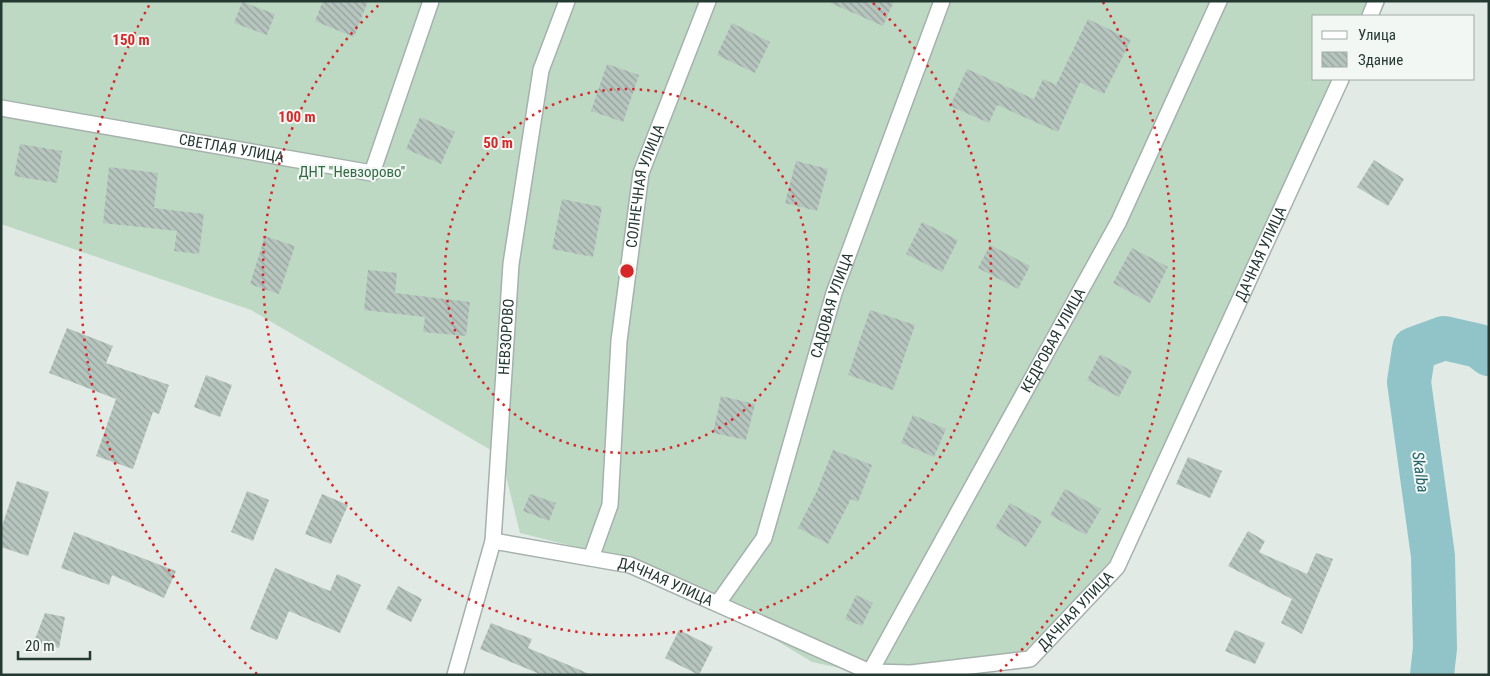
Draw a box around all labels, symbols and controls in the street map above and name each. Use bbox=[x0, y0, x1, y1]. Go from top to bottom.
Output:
legend bbox=[1312, 15, 1475, 80]
text: Улица bbox=[1358, 26, 1396, 44]
text: 150 m bbox=[112, 31, 150, 49]
text: Здание bbox=[1358, 51, 1403, 69]
text: 100 m bbox=[278, 108, 316, 126]
street label: СОЛНЕЧНАЯ УЛИЦА bbox=[622, 121, 668, 249]
street label: СВЕТЛАЯ УЛИЦА bbox=[178, 130, 286, 166]
text: 50 m bbox=[483, 134, 513, 152]
park label: ДНТ "Невзорово" bbox=[299, 163, 406, 181]
street label: ДАЧНАЯ УЛИЦА bbox=[1231, 203, 1290, 304]
street label: САДОВАЯ УЛИЦА bbox=[807, 250, 857, 360]
centre of rings bbox=[618, 262, 636, 280]
street label: КЕДРОВАЯ УЛИЦА bbox=[1017, 284, 1089, 396]
street label: НЕВЗОРОВО bbox=[495, 298, 518, 375]
water label: Skalba bbox=[1408, 450, 1433, 494]
street label: ДАЧНАЯ УЛИЦА bbox=[617, 554, 716, 610]
street label: ДАЧНАЯ УЛИЦА bbox=[1034, 567, 1117, 654]
scale bar bbox=[18, 628, 90, 660]
text: 20 m bbox=[25, 637, 55, 655]

